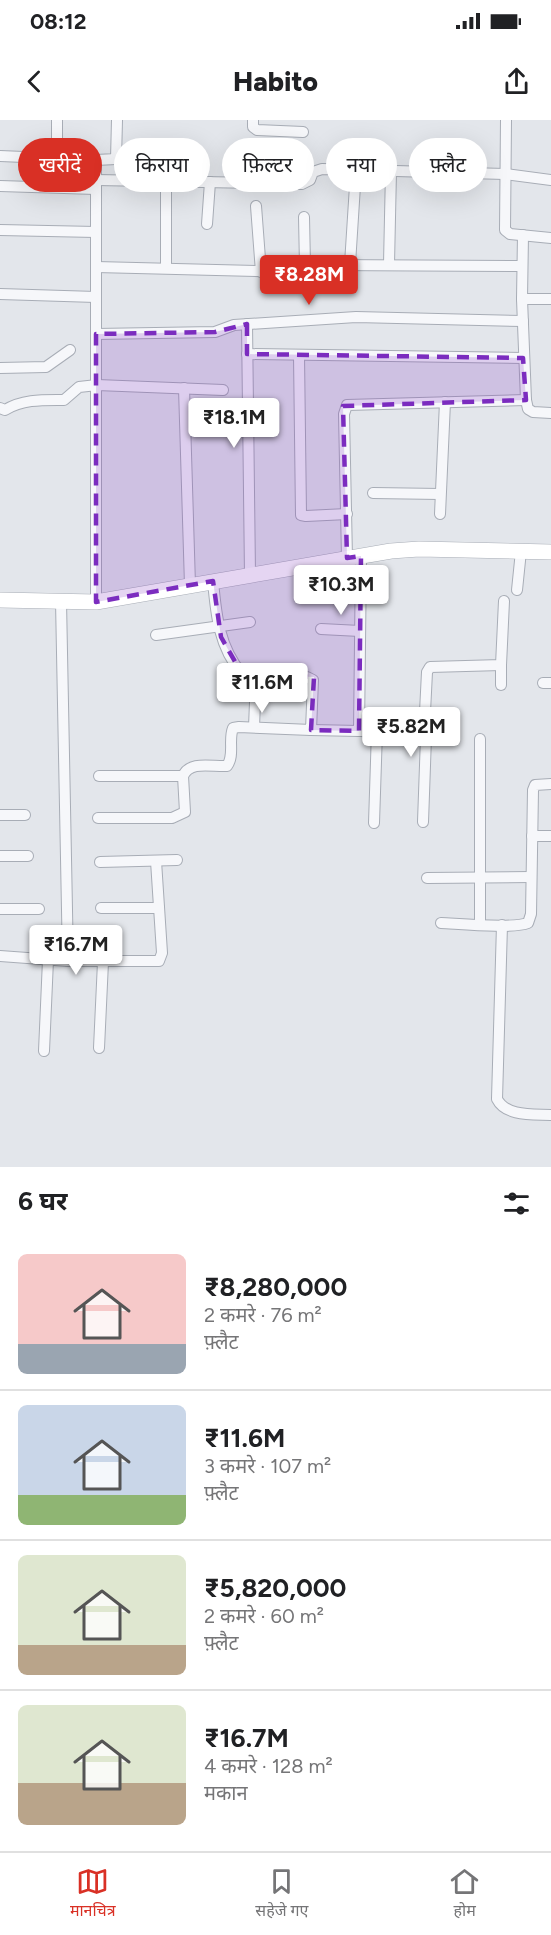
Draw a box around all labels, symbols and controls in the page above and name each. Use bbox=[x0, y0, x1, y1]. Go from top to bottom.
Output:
text: 08:12 bbox=[30, 8, 86, 35]
icon: back bbox=[18, 65, 51, 98]
text: Habito bbox=[233, 65, 318, 98]
icon: share bbox=[500, 65, 533, 98]
chip: खरीदें bbox=[18, 138, 102, 192]
chip: किराया bbox=[114, 138, 210, 192]
chip: फ़िल्टर bbox=[222, 138, 314, 192]
chip: नया bbox=[326, 138, 397, 192]
chip: फ़्लैट bbox=[409, 138, 487, 192]
pin: ₹8.28M bbox=[260, 255, 358, 306]
text: ₹8.28M bbox=[274, 262, 344, 286]
pin: ₹18.1M bbox=[185, 398, 283, 449]
text: ₹18.1M bbox=[202, 405, 266, 429]
pin: ₹10.3M bbox=[292, 565, 390, 616]
text: ₹10.3M bbox=[308, 572, 374, 596]
pin: ₹11.6M bbox=[213, 663, 311, 714]
text: ₹11.6M bbox=[231, 670, 293, 694]
pin: ₹5.82M bbox=[362, 707, 460, 758]
text: ₹5.82M bbox=[376, 714, 446, 738]
pin: ₹16.7M bbox=[27, 925, 125, 976]
text: ₹16.7M bbox=[43, 932, 109, 956]
text: 6 घर bbox=[18, 1185, 68, 1217]
icon: filters bbox=[500, 1187, 533, 1220]
text: ₹8,280,000 bbox=[204, 1271, 347, 1303]
icon: home bbox=[66, 1278, 138, 1350]
text: 2 कमरे · 76 m² bbox=[204, 1303, 322, 1327]
text: फ़्लैट bbox=[204, 1330, 239, 1354]
text: ₹11.6M bbox=[204, 1422, 285, 1454]
icon: home bbox=[66, 1429, 138, 1501]
text: 3 कमरे · 107 m² bbox=[204, 1454, 331, 1478]
text: फ़्लैट bbox=[204, 1481, 239, 1505]
text: ₹5,820,000 bbox=[204, 1572, 346, 1604]
icon: home bbox=[66, 1579, 138, 1651]
text: 2 कमरे · 60 m² bbox=[204, 1604, 324, 1628]
text: फ़्लैट bbox=[204, 1631, 239, 1655]
text: ₹16.7M bbox=[204, 1722, 289, 1754]
icon: home bbox=[66, 1729, 138, 1801]
text: 4 कमरे · 128 m² bbox=[204, 1754, 333, 1778]
text: मकान bbox=[204, 1781, 248, 1805]
tab: मानचित्र bbox=[70, 1865, 116, 1923]
tab: सहेजे गए bbox=[255, 1865, 308, 1923]
tab: होम bbox=[448, 1865, 481, 1923]

